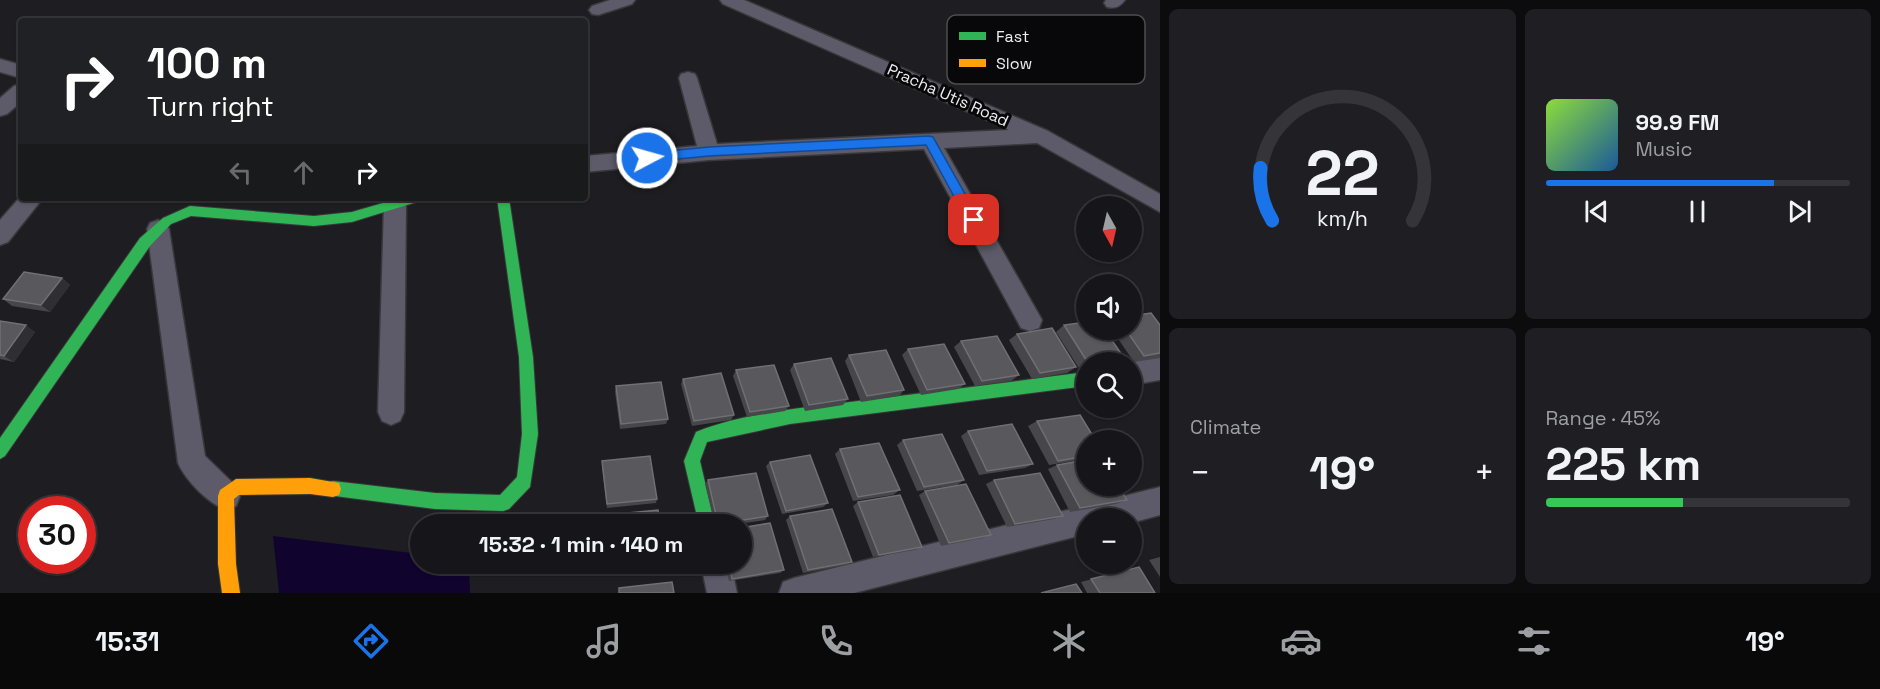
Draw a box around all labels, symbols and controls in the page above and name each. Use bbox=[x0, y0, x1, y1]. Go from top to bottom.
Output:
legend bbox=[947, 15, 1145, 84]
text: Fast bbox=[996, 26, 1029, 47]
text: 100 m bbox=[147, 37, 267, 90]
icon: right bbox=[48, 42, 126, 120]
text: Slow bbox=[996, 53, 1032, 74]
street label: Pracha Utis Road bbox=[884, 59, 1012, 131]
text: Turn right bbox=[147, 89, 274, 124]
text: 99.9 FM bbox=[1636, 108, 1719, 136]
position arrow bbox=[615, 126, 679, 190]
text: 22 bbox=[1305, 134, 1379, 213]
text: Music bbox=[1636, 136, 1692, 162]
icon: left bbox=[224, 156, 257, 189]
icon: ahead bbox=[287, 156, 320, 189]
icon: right bbox=[350, 156, 383, 189]
pin bbox=[948, 194, 999, 245]
icon: previous bbox=[1580, 195, 1613, 228]
icon: pause bbox=[1681, 195, 1714, 228]
icon: next bbox=[1783, 195, 1816, 228]
north arrow bbox=[1076, 196, 1142, 262]
map controls bbox=[1076, 196, 1142, 574]
icon: arrive bbox=[957, 203, 990, 236]
text: km/h bbox=[1317, 205, 1368, 232]
button: sound bbox=[1076, 274, 1142, 340]
button: search bbox=[1076, 352, 1142, 418]
text: Range · 45% bbox=[1546, 405, 1661, 431]
text: Climate bbox=[1190, 414, 1261, 440]
button: + bbox=[1076, 430, 1142, 496]
text: 225 km bbox=[1546, 436, 1701, 493]
text: 19° bbox=[1309, 445, 1375, 502]
text: − bbox=[1190, 452, 1210, 494]
text: + bbox=[1474, 452, 1494, 494]
speed limit sign: 30 bbox=[18, 496, 96, 574]
button: − bbox=[1076, 508, 1142, 574]
text: 15:32 · 1 min · 140 m bbox=[479, 530, 683, 558]
icon: directions bbox=[350, 620, 392, 662]
icon: music bbox=[583, 620, 625, 662]
icon: phone bbox=[815, 620, 857, 662]
icon: climate bbox=[1048, 620, 1090, 662]
icon: car bbox=[1280, 620, 1322, 662]
icon: filters bbox=[1513, 620, 1555, 662]
text: 15:31 bbox=[95, 624, 160, 659]
text: 19° bbox=[1745, 624, 1785, 659]

